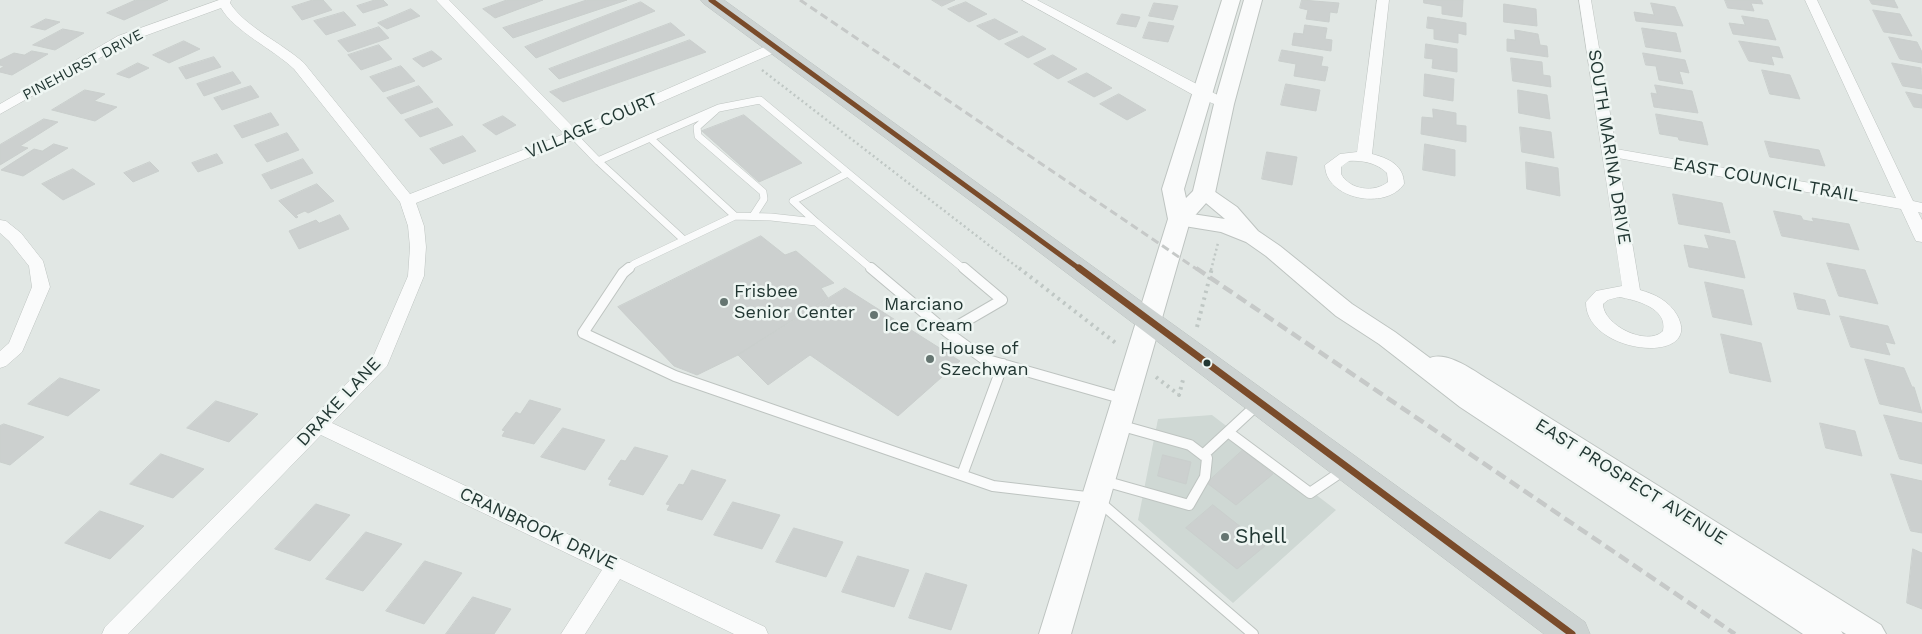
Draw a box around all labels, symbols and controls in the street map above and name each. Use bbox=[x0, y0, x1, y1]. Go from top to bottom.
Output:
street label: PINEHURST DRIVE bbox=[20, 26, 146, 104]
street label: SOUTH MARINA DRIVE bbox=[1583, 48, 1635, 246]
street label: VILLAGE COURT bbox=[523, 88, 661, 164]
street label: EAST COUNCIL TRAIL bbox=[1671, 153, 1861, 207]
place label: Frisbee Senior Center bbox=[734, 281, 855, 324]
place label: Marciano Ice Cream bbox=[884, 294, 973, 336]
marker: Frisbee Senior Center bbox=[718, 296, 730, 308]
marker: Marciano Ice Cream bbox=[868, 309, 880, 321]
place label: House of Szechwan bbox=[940, 338, 1029, 380]
street label: DRAKE LANE bbox=[292, 353, 386, 451]
marker: House of Szechwan bbox=[924, 353, 936, 365]
unlabelled marker bbox=[1202, 358, 1212, 368]
street label: EAST PROSPECT AVENUE bbox=[1531, 414, 1731, 550]
street label: CRANBROOK DRIVE bbox=[456, 483, 620, 575]
place label: Shell bbox=[1235, 524, 1286, 550]
marker: Shell bbox=[1219, 531, 1231, 543]

